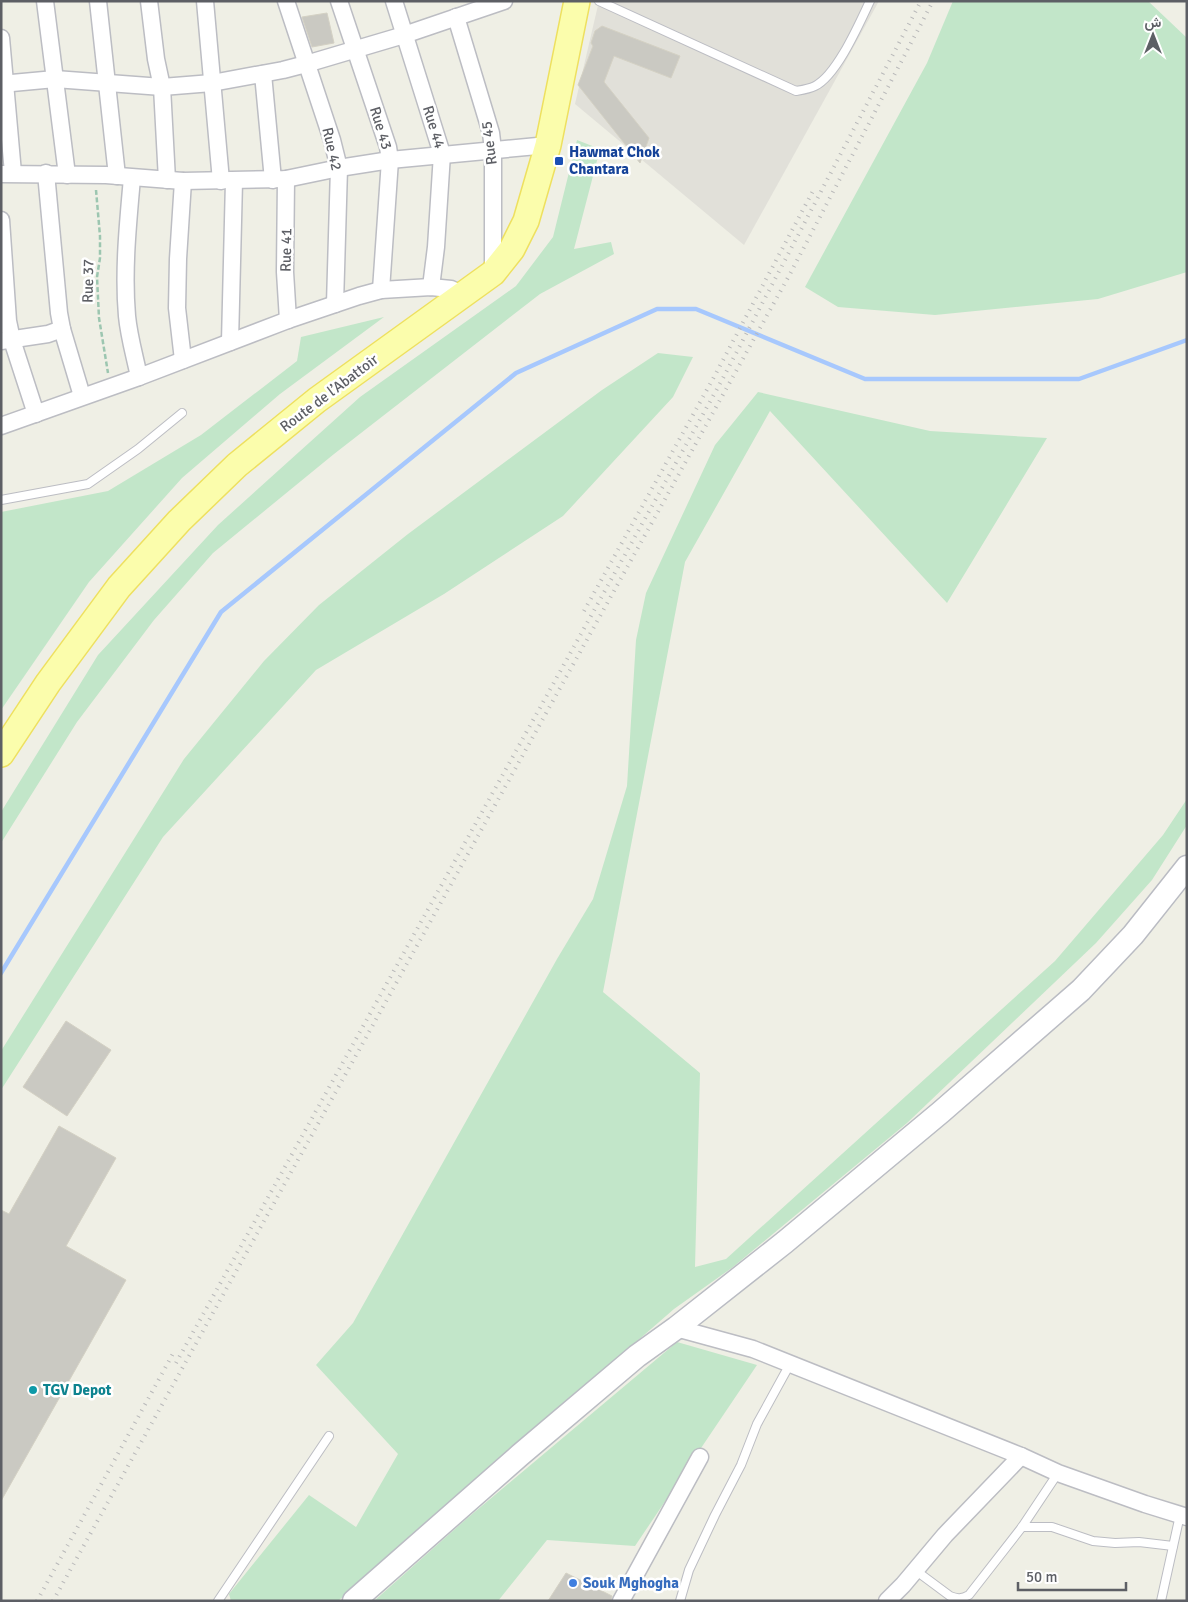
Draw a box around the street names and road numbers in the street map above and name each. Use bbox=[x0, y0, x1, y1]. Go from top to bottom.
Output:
street label: Rue 44 bbox=[419, 103, 449, 151]
street label: Rue 43 bbox=[366, 104, 396, 152]
street label: Rue 45 bbox=[477, 120, 501, 166]
street label: Rue 42 bbox=[318, 126, 346, 172]
street label: Rue 41 bbox=[277, 228, 295, 272]
street label: Rue 37 bbox=[79, 259, 97, 303]
street label: Route de l’Abattoir bbox=[276, 350, 382, 436]

